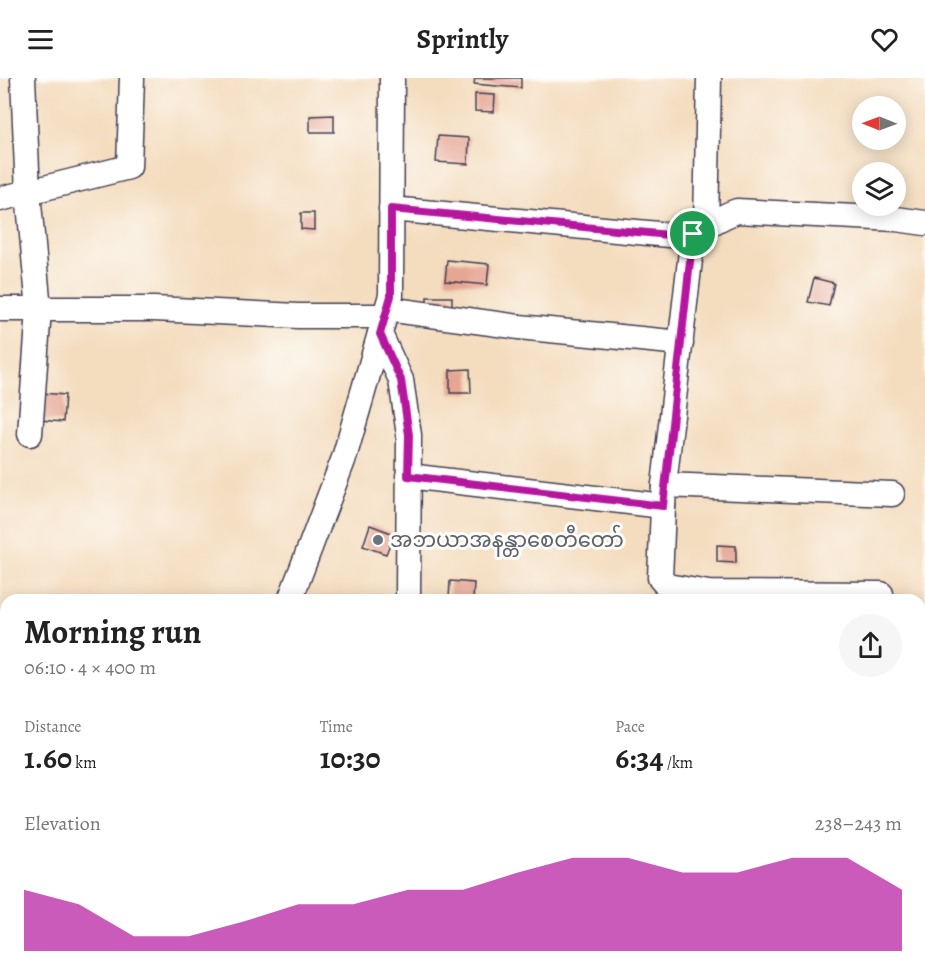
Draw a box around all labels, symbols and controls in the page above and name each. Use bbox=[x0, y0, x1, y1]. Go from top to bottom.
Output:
text: Sprintly bbox=[417, 21, 508, 57]
icon: menu bbox=[24, 23, 57, 56]
icon: heart bbox=[868, 23, 901, 56]
north arrow bbox=[852, 96, 906, 150]
map controls bbox=[852, 96, 906, 216]
button: layers bbox=[852, 162, 906, 216]
pin bbox=[667, 208, 718, 259]
icon: arrive bbox=[676, 217, 709, 250]
place label: အဘယာအနန္တာစေတီတော် bbox=[390, 524, 624, 557]
marker: အဘယာအနန္တာစေတီတော် bbox=[371, 533, 385, 547]
text: Morning run bbox=[24, 609, 201, 654]
button: share bbox=[839, 614, 902, 677]
text: 06:10 · 4 × 400 m bbox=[24, 654, 156, 681]
text: Distance bbox=[24, 716, 81, 738]
text: Time bbox=[320, 716, 353, 738]
text: Pace bbox=[615, 716, 645, 738]
text: 1.60 bbox=[24, 738, 72, 778]
text: 10:30 bbox=[320, 738, 381, 778]
text: 6:34 bbox=[615, 738, 663, 778]
text: km bbox=[72, 752, 97, 774]
text: /km bbox=[663, 752, 693, 774]
text: Elevation bbox=[24, 810, 101, 837]
text: 238–243 m bbox=[815, 810, 902, 837]

